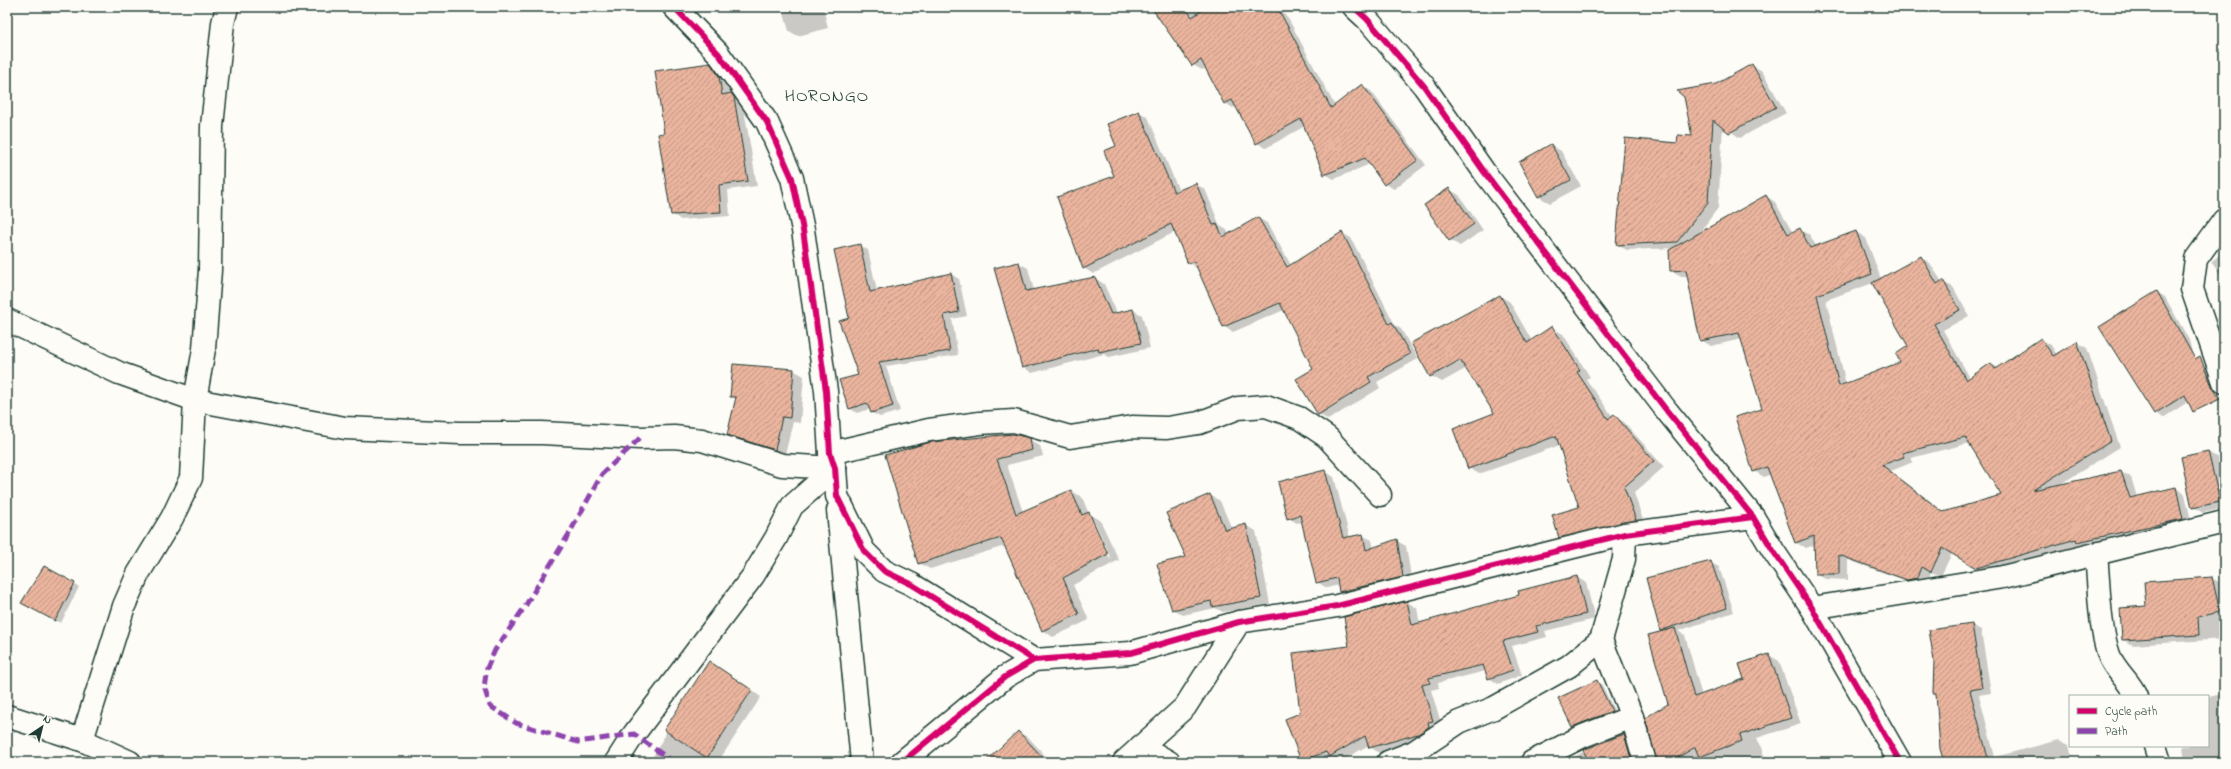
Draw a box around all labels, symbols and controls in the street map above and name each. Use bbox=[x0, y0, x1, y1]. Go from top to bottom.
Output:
district label: HORONGO bbox=[785, 84, 869, 110]
legend bbox=[2069, 695, 2209, 747]
text: Cycle path bbox=[2105, 703, 2157, 722]
north arrow bbox=[22, 707, 62, 747]
text: N bbox=[40, 711, 55, 728]
text: Path bbox=[2105, 723, 2128, 741]

